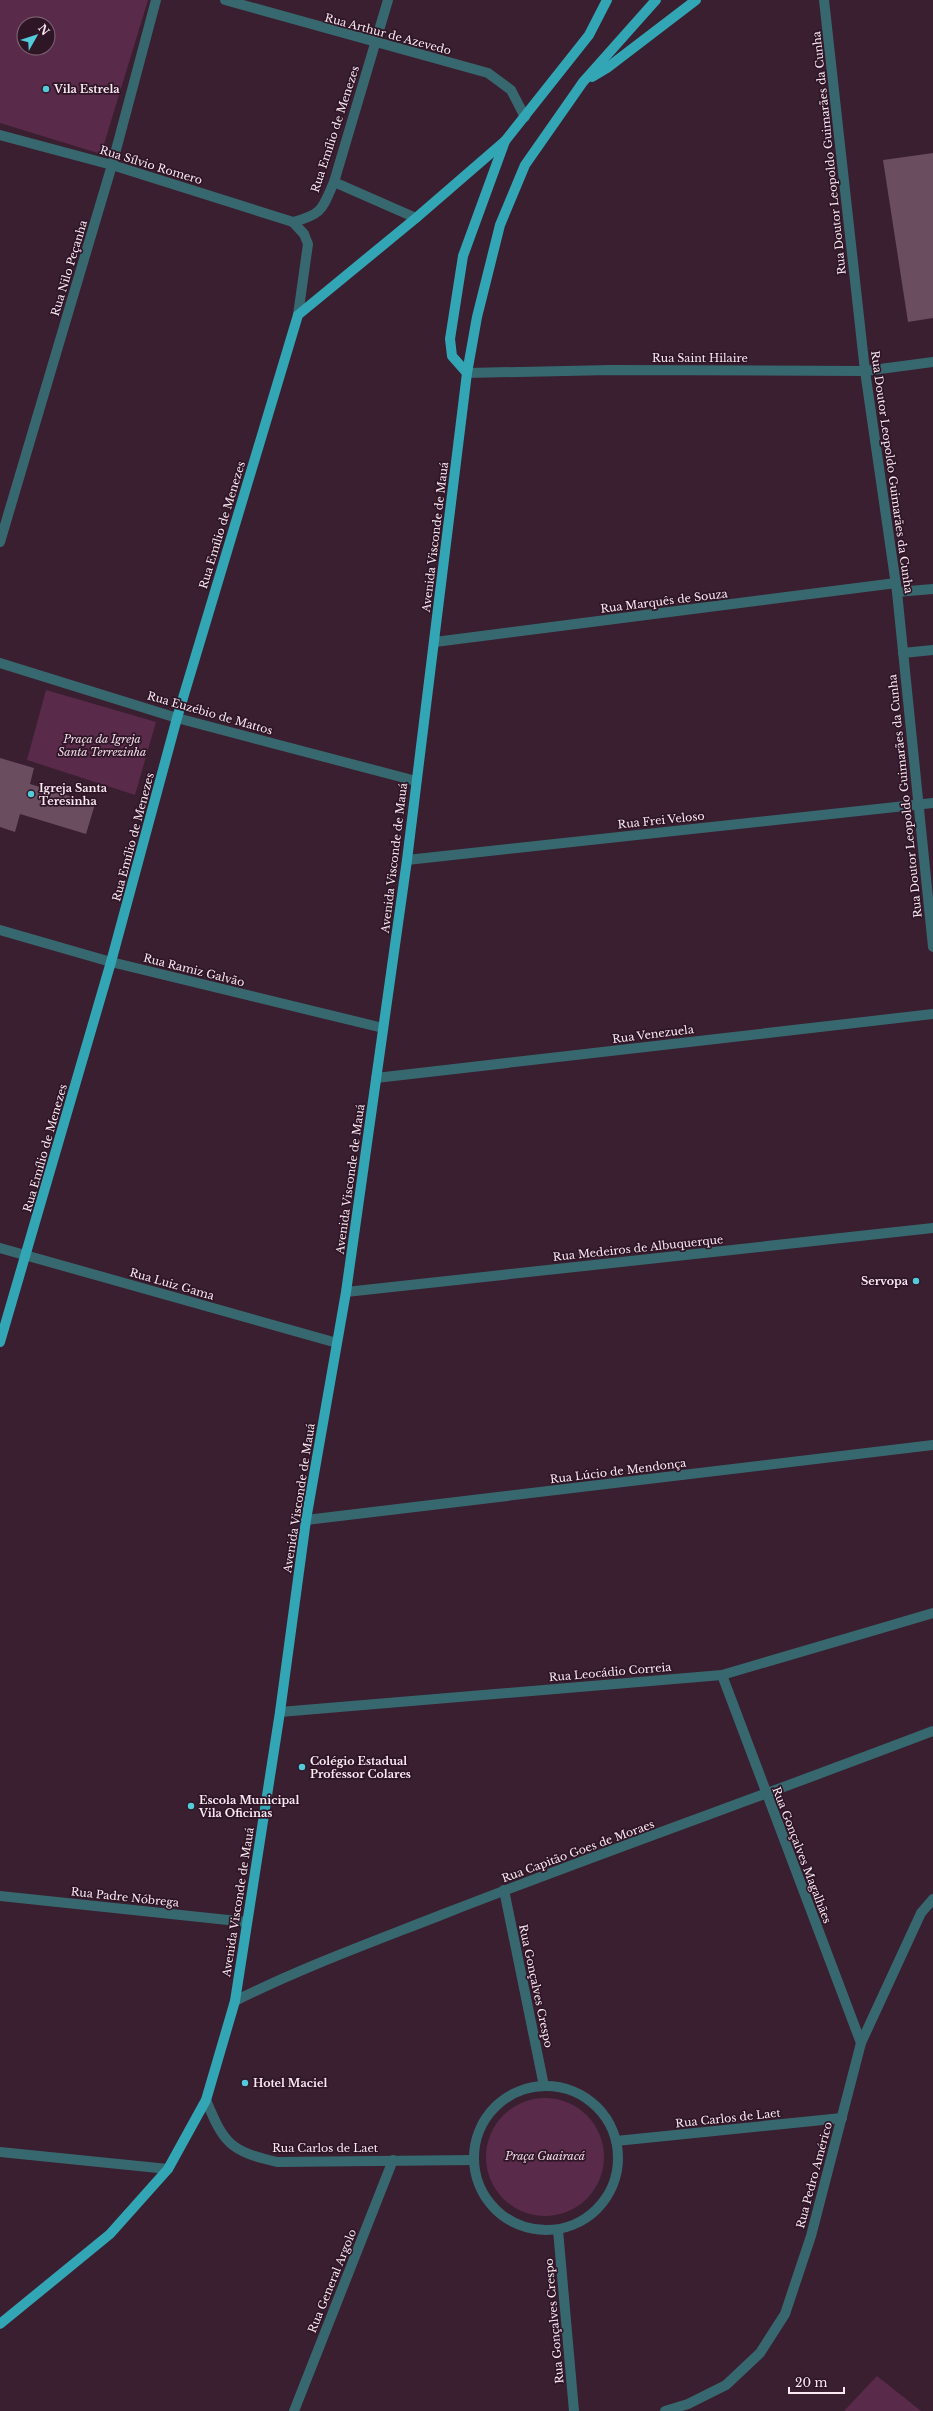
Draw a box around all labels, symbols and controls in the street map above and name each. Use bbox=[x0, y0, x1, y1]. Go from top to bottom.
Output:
street label: Rua Arthur de Azevedo bbox=[323, 10, 453, 58]
north arrow bbox=[16, 16, 56, 56]
text: N bbox=[35, 21, 53, 39]
street label: Rua Doutor Leopoldo Guimarães da Cunha bbox=[809, 30, 849, 275]
street label: Rua Emílio de Menezes bbox=[308, 64, 362, 194]
place label: Vila Estrela bbox=[53, 82, 120, 96]
marker: Vila Estrela bbox=[41, 84, 51, 94]
street label: Rua Sílvio Romero bbox=[98, 143, 204, 187]
street label: Rua Nilo Peçanha bbox=[48, 218, 90, 318]
street label: Rua Doutor Leopoldo Guimarães da Cunha bbox=[868, 350, 916, 595]
street label: Rua Saint Hilaire bbox=[652, 351, 748, 365]
street label: Rua Emílio de Menezes bbox=[196, 460, 248, 590]
street label: Avenida Visconde de Mauá bbox=[419, 460, 451, 614]
street label: Rua Marquês de Souza bbox=[600, 586, 729, 616]
street label: Rua Doutor Leopoldo Guimarães da Cunha bbox=[885, 673, 925, 918]
street label: Rua Euzébio de Mattos bbox=[146, 688, 274, 738]
park label: Praça da Igreja Santa Terrezinha bbox=[58, 732, 146, 759]
street label: Rua Emílio de Menezes bbox=[109, 771, 157, 903]
place label: Igreja Santa Teresinha bbox=[39, 781, 108, 808]
street label: Avenida Visconde de Mauá bbox=[378, 781, 410, 935]
marker: Igreja Santa Teresinha bbox=[26, 789, 36, 799]
street label: Rua Frei Veloso bbox=[617, 808, 705, 832]
street label: Rua Ramiz Galvão bbox=[142, 951, 246, 989]
street label: Rua Venezuela bbox=[611, 1022, 695, 1046]
street label: Rua Emílio de Menezes bbox=[20, 1082, 70, 1214]
street label: Avenida Visconde de Mauá bbox=[332, 1102, 368, 1256]
street label: Rua Medeiros de Albuquerque bbox=[552, 1232, 724, 1264]
street label: Rua Luiz Gama bbox=[128, 1265, 217, 1303]
place label: Servopa bbox=[861, 1274, 909, 1288]
marker: Servopa bbox=[911, 1276, 921, 1286]
street label: Avenida Visconde de Mauá bbox=[280, 1421, 318, 1575]
street label: Rua Lúcio de Mendonça bbox=[549, 1456, 688, 1486]
street label: Rua Leocádio Correia bbox=[548, 1660, 673, 1684]
place label: Colégio Estadual Professor Colares bbox=[310, 1754, 411, 1781]
marker: Colégio Estadual Professor Colares bbox=[297, 1762, 307, 1772]
street label: Rua Gonçalves Magalhães bbox=[769, 1785, 835, 1925]
place label: Escola Municipal Vila Oficinas bbox=[198, 1793, 299, 1820]
marker: Escola Municipal Vila Oficinas bbox=[186, 1801, 196, 1811]
street label: Rua Capitão Goes de Moraes bbox=[500, 1817, 656, 1885]
street label: Avenida Visconde de Mauá bbox=[219, 1825, 257, 1979]
street label: Rua Padre Nóbrega bbox=[70, 1884, 181, 1910]
street label: Rua Gonçalves Crespo bbox=[516, 1923, 556, 2049]
place label: Hotel Maciel bbox=[253, 2076, 327, 2090]
marker: Hotel Maciel bbox=[240, 2078, 250, 2088]
street label: Rua Carlos de Laet bbox=[675, 2105, 782, 2130]
street label: Rua Pedro Américo bbox=[793, 2120, 835, 2230]
street label: Rua Carlos de Laet bbox=[272, 2141, 379, 2155]
park label: Praça Guairacá bbox=[504, 2149, 585, 2163]
street label: Rua General Argolo bbox=[305, 2227, 359, 2335]
street label: Rua Gonçalves Crespo bbox=[542, 2258, 566, 2384]
scale bar bbox=[789, 2369, 844, 2395]
text: 20 m bbox=[795, 2375, 827, 2390]

